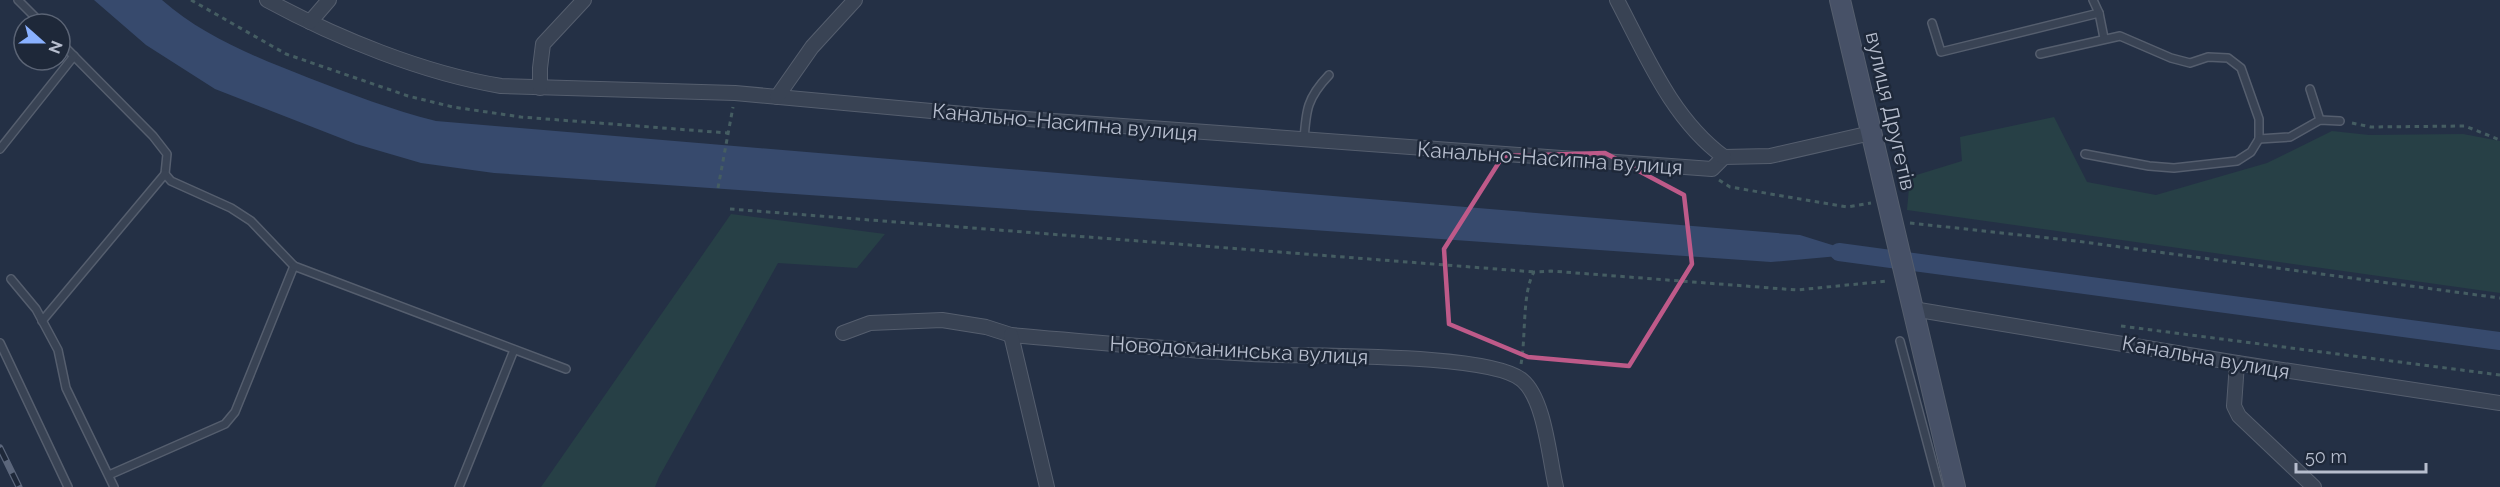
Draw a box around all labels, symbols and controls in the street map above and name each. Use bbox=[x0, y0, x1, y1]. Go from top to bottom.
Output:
north arrow bbox=[12, 12, 72, 72]
street label: вулиця Другетів bbox=[1861, 29, 1921, 193]
text: N bbox=[44, 38, 67, 56]
street label: Канально-Насипна вулиця bbox=[931, 98, 1199, 146]
street label: Канально-Насипна вулиця bbox=[1416, 136, 1684, 180]
street label: Канальна вулиця bbox=[2120, 330, 2292, 384]
street label: Новодоманинська вулиця bbox=[1109, 331, 1369, 369]
scale bar bbox=[2296, 436, 2426, 474]
text: 50 m bbox=[2305, 446, 2347, 467]

